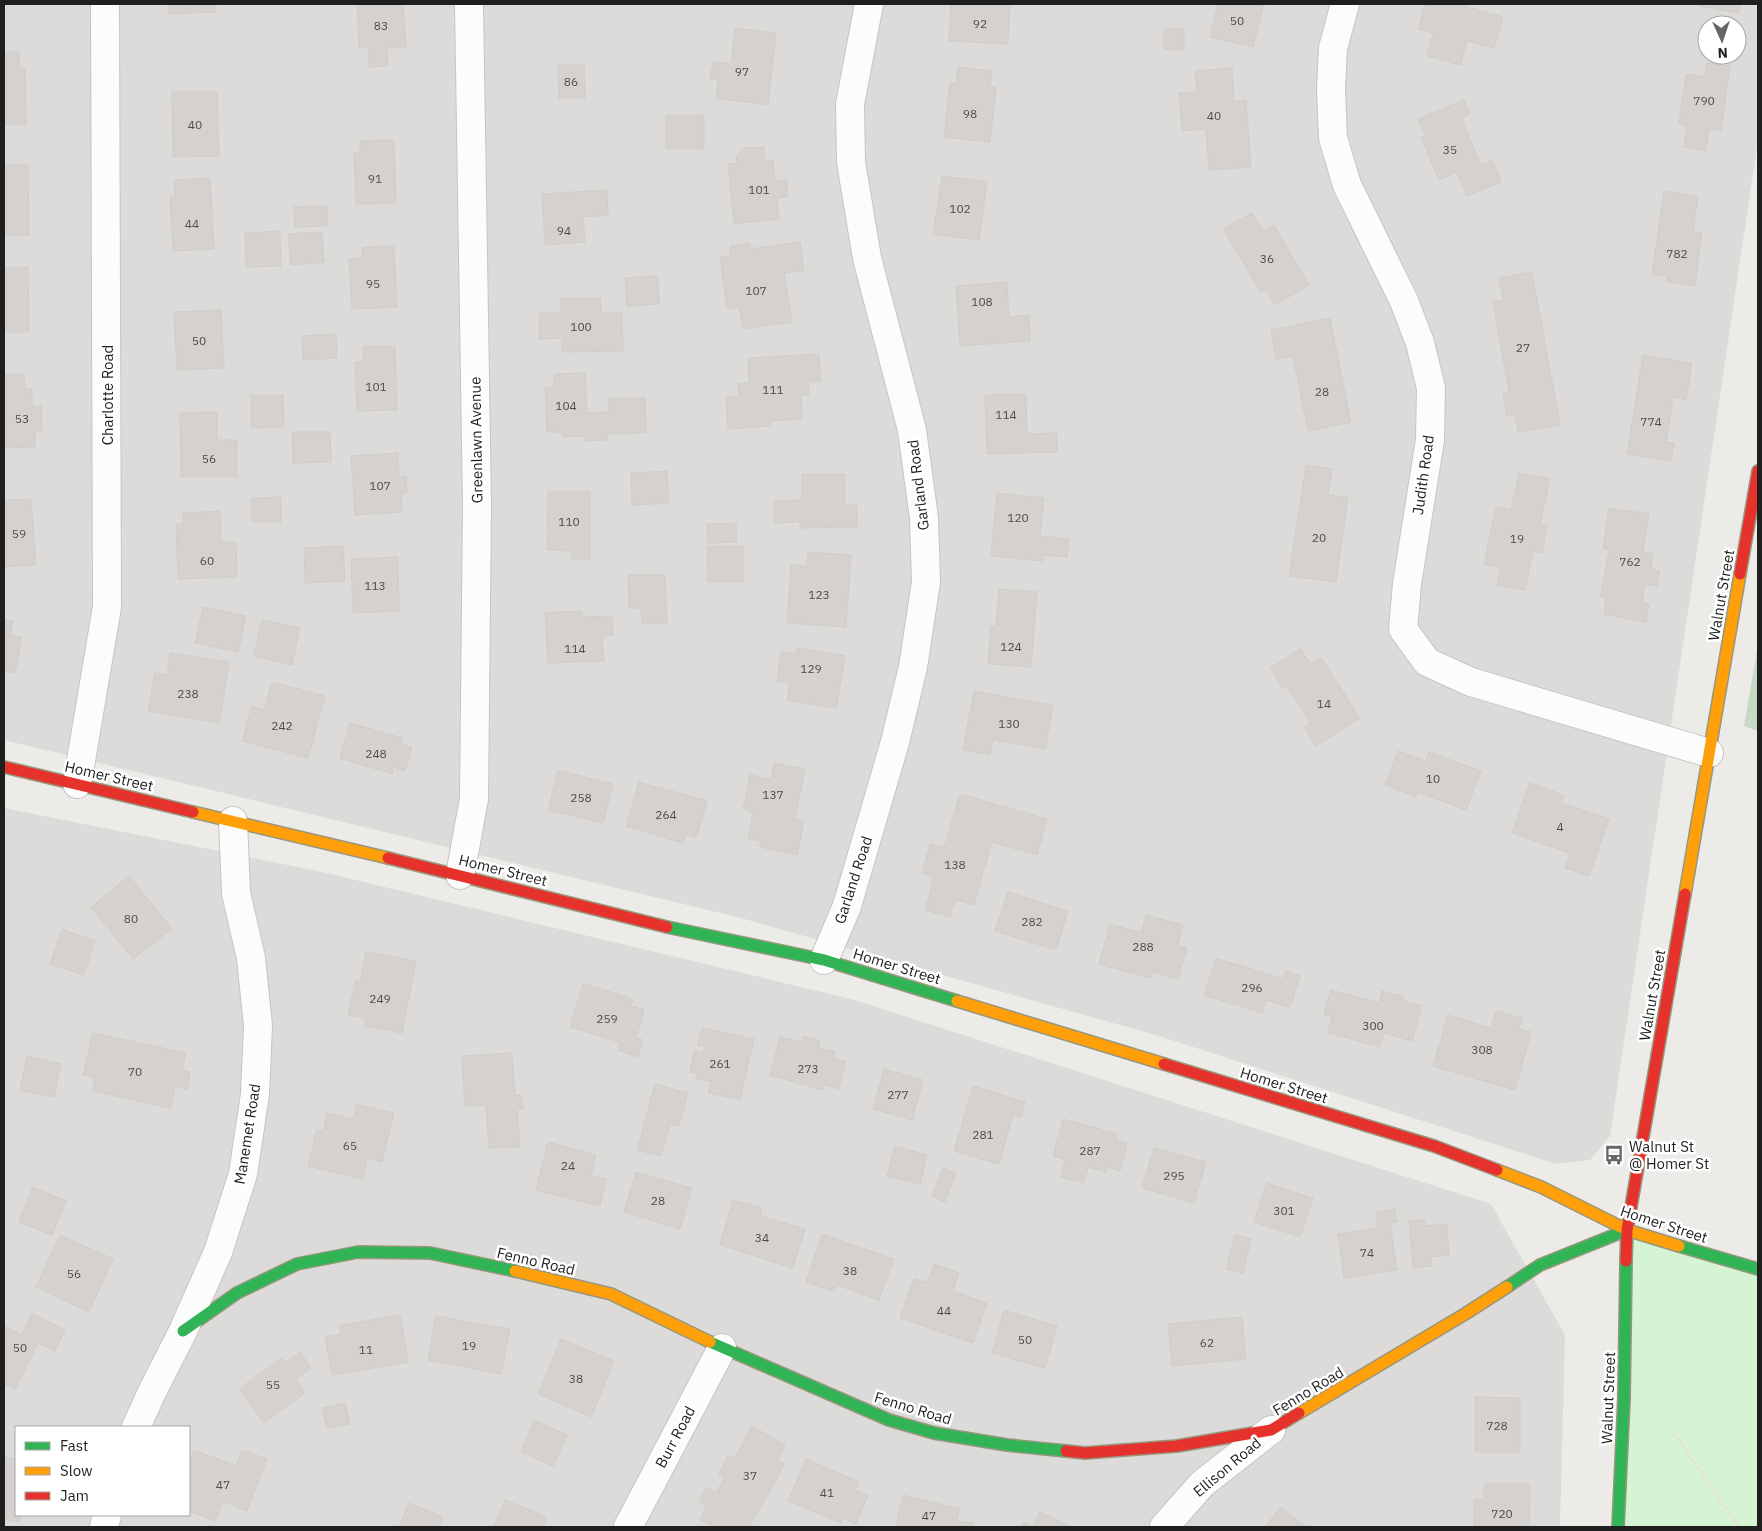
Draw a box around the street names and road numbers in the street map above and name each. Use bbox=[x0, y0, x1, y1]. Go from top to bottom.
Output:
street label: Charlotte Road bbox=[98, 345, 117, 445]
street label: Greenlawn Avenue bbox=[465, 377, 487, 503]
street label: Judith Road bbox=[1408, 434, 1438, 516]
street label: Garland Road bbox=[903, 439, 933, 531]
street label: Walnut Street bbox=[1704, 548, 1738, 642]
street label: Homer Street bbox=[63, 757, 155, 795]
street label: Garland Road bbox=[830, 834, 876, 926]
street label: Homer Street bbox=[457, 850, 549, 890]
street label: Homer Street bbox=[851, 944, 943, 988]
street label: Walnut Street bbox=[1635, 948, 1669, 1042]
street label: Homer Street bbox=[1238, 1063, 1330, 1107]
street label: Manemet Road bbox=[230, 1082, 264, 1186]
street label: Homer Street bbox=[1618, 1201, 1710, 1247]
street label: Fenno Road bbox=[495, 1243, 577, 1279]
street label: Walnut Street bbox=[1597, 1352, 1619, 1444]
street label: Fenno Road bbox=[1269, 1362, 1347, 1420]
street label: Fenno Road bbox=[872, 1387, 954, 1429]
street label: Burr Road bbox=[651, 1403, 699, 1471]
street label: Ellison Road bbox=[1189, 1433, 1265, 1501]

